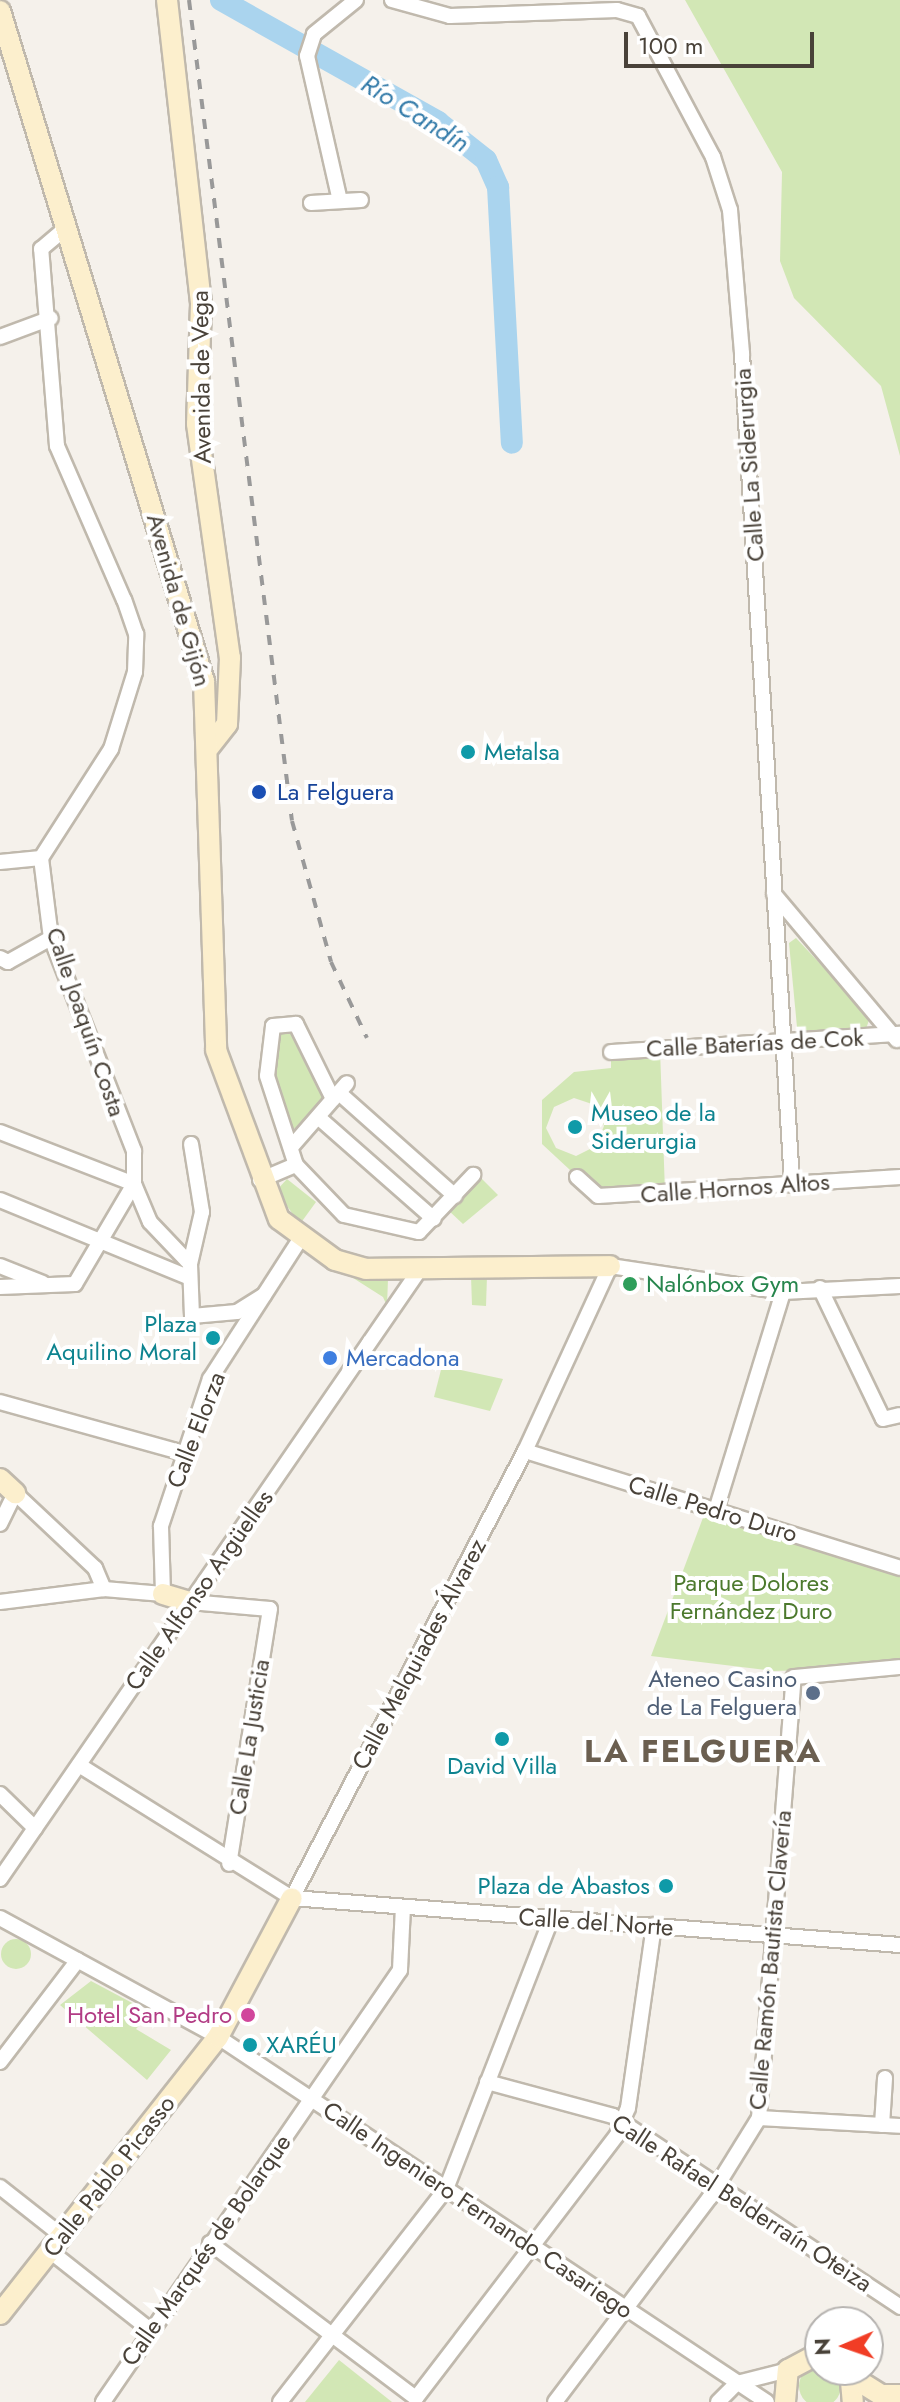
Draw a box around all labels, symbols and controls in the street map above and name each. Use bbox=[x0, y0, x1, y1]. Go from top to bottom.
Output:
scale bar bbox=[628, 16, 818, 66]
text: 100 m bbox=[638, 28, 704, 63]
water label: Río Candín bbox=[355, 69, 475, 159]
street label: Avenida de Vega bbox=[185, 290, 217, 464]
street label: Calle La Siderurgia bbox=[728, 367, 770, 563]
street label: Avenida de Gijón bbox=[141, 510, 217, 690]
place label: Metalsa bbox=[484, 738, 560, 766]
marker: Metalsa bbox=[459, 743, 477, 761]
place label: La Felguera bbox=[277, 778, 394, 806]
marker: La Felguera bbox=[248, 781, 270, 803]
street label: Calle Joaquín Costa bbox=[40, 924, 132, 1120]
street label: Calle Baterías de Cok bbox=[645, 1023, 865, 1063]
place label: Museo de la Siderurgia bbox=[591, 1099, 716, 1155]
marker: Museo de la Siderurgia bbox=[566, 1118, 584, 1136]
street label: Calle Hornos Altos bbox=[639, 1167, 831, 1209]
place label: Nalónbox Gym bbox=[646, 1270, 799, 1298]
marker: Nalónbox Gym bbox=[621, 1275, 639, 1293]
place label: Plaza Aquilino Moral bbox=[46, 1310, 197, 1366]
marker: Plaza Aquilino Moral bbox=[204, 1329, 222, 1347]
place label: Mercadona bbox=[346, 1344, 460, 1372]
marker: Mercadona bbox=[321, 1349, 339, 1367]
street label: Calle Elorza bbox=[161, 1368, 231, 1492]
street label: Calle Pedro Duro bbox=[625, 1470, 801, 1548]
street label: Calle Alfonso Argüelles bbox=[119, 1484, 279, 1696]
street label: Calle Melquiades Álvarez bbox=[346, 1534, 492, 1774]
park label: Parque Dolores Fernández Duro bbox=[670, 1569, 832, 1625]
street label: Calle La Justicia bbox=[222, 1657, 276, 1817]
place label: Ateneo Casino de La Felguera bbox=[647, 1665, 797, 1721]
marker: Ateneo Casino de La Felguera bbox=[804, 1684, 822, 1702]
marker: David Villa bbox=[493, 1730, 511, 1748]
district label: LA FELGUERA bbox=[584, 1732, 822, 1770]
place label: David Villa bbox=[447, 1752, 557, 1780]
street label: Calle Ramón Bautista Clavería bbox=[743, 1809, 797, 2111]
place label: Plaza de Abastos bbox=[477, 1872, 650, 1900]
marker: Plaza de Abastos bbox=[657, 1877, 675, 1895]
street label: Calle del Norte bbox=[517, 1902, 675, 1942]
place label: Hotel San Pedro bbox=[67, 2001, 232, 2029]
marker: Hotel San Pedro bbox=[239, 2006, 257, 2024]
place label: XARÉU bbox=[266, 2031, 337, 2059]
marker: XARÉU bbox=[241, 2036, 259, 2054]
street label: Calle Pablo Picasso bbox=[37, 2090, 181, 2262]
street label: Calle Ingeniero Fernando Casariego bbox=[317, 2095, 639, 2325]
street label: Calle Rafael Belderraín Oteiza bbox=[607, 2108, 877, 2298]
street label: Calle Marqués de Bolarque bbox=[115, 2129, 297, 2371]
north arrow bbox=[804, 2306, 884, 2386]
text: N bbox=[806, 2337, 838, 2356]

